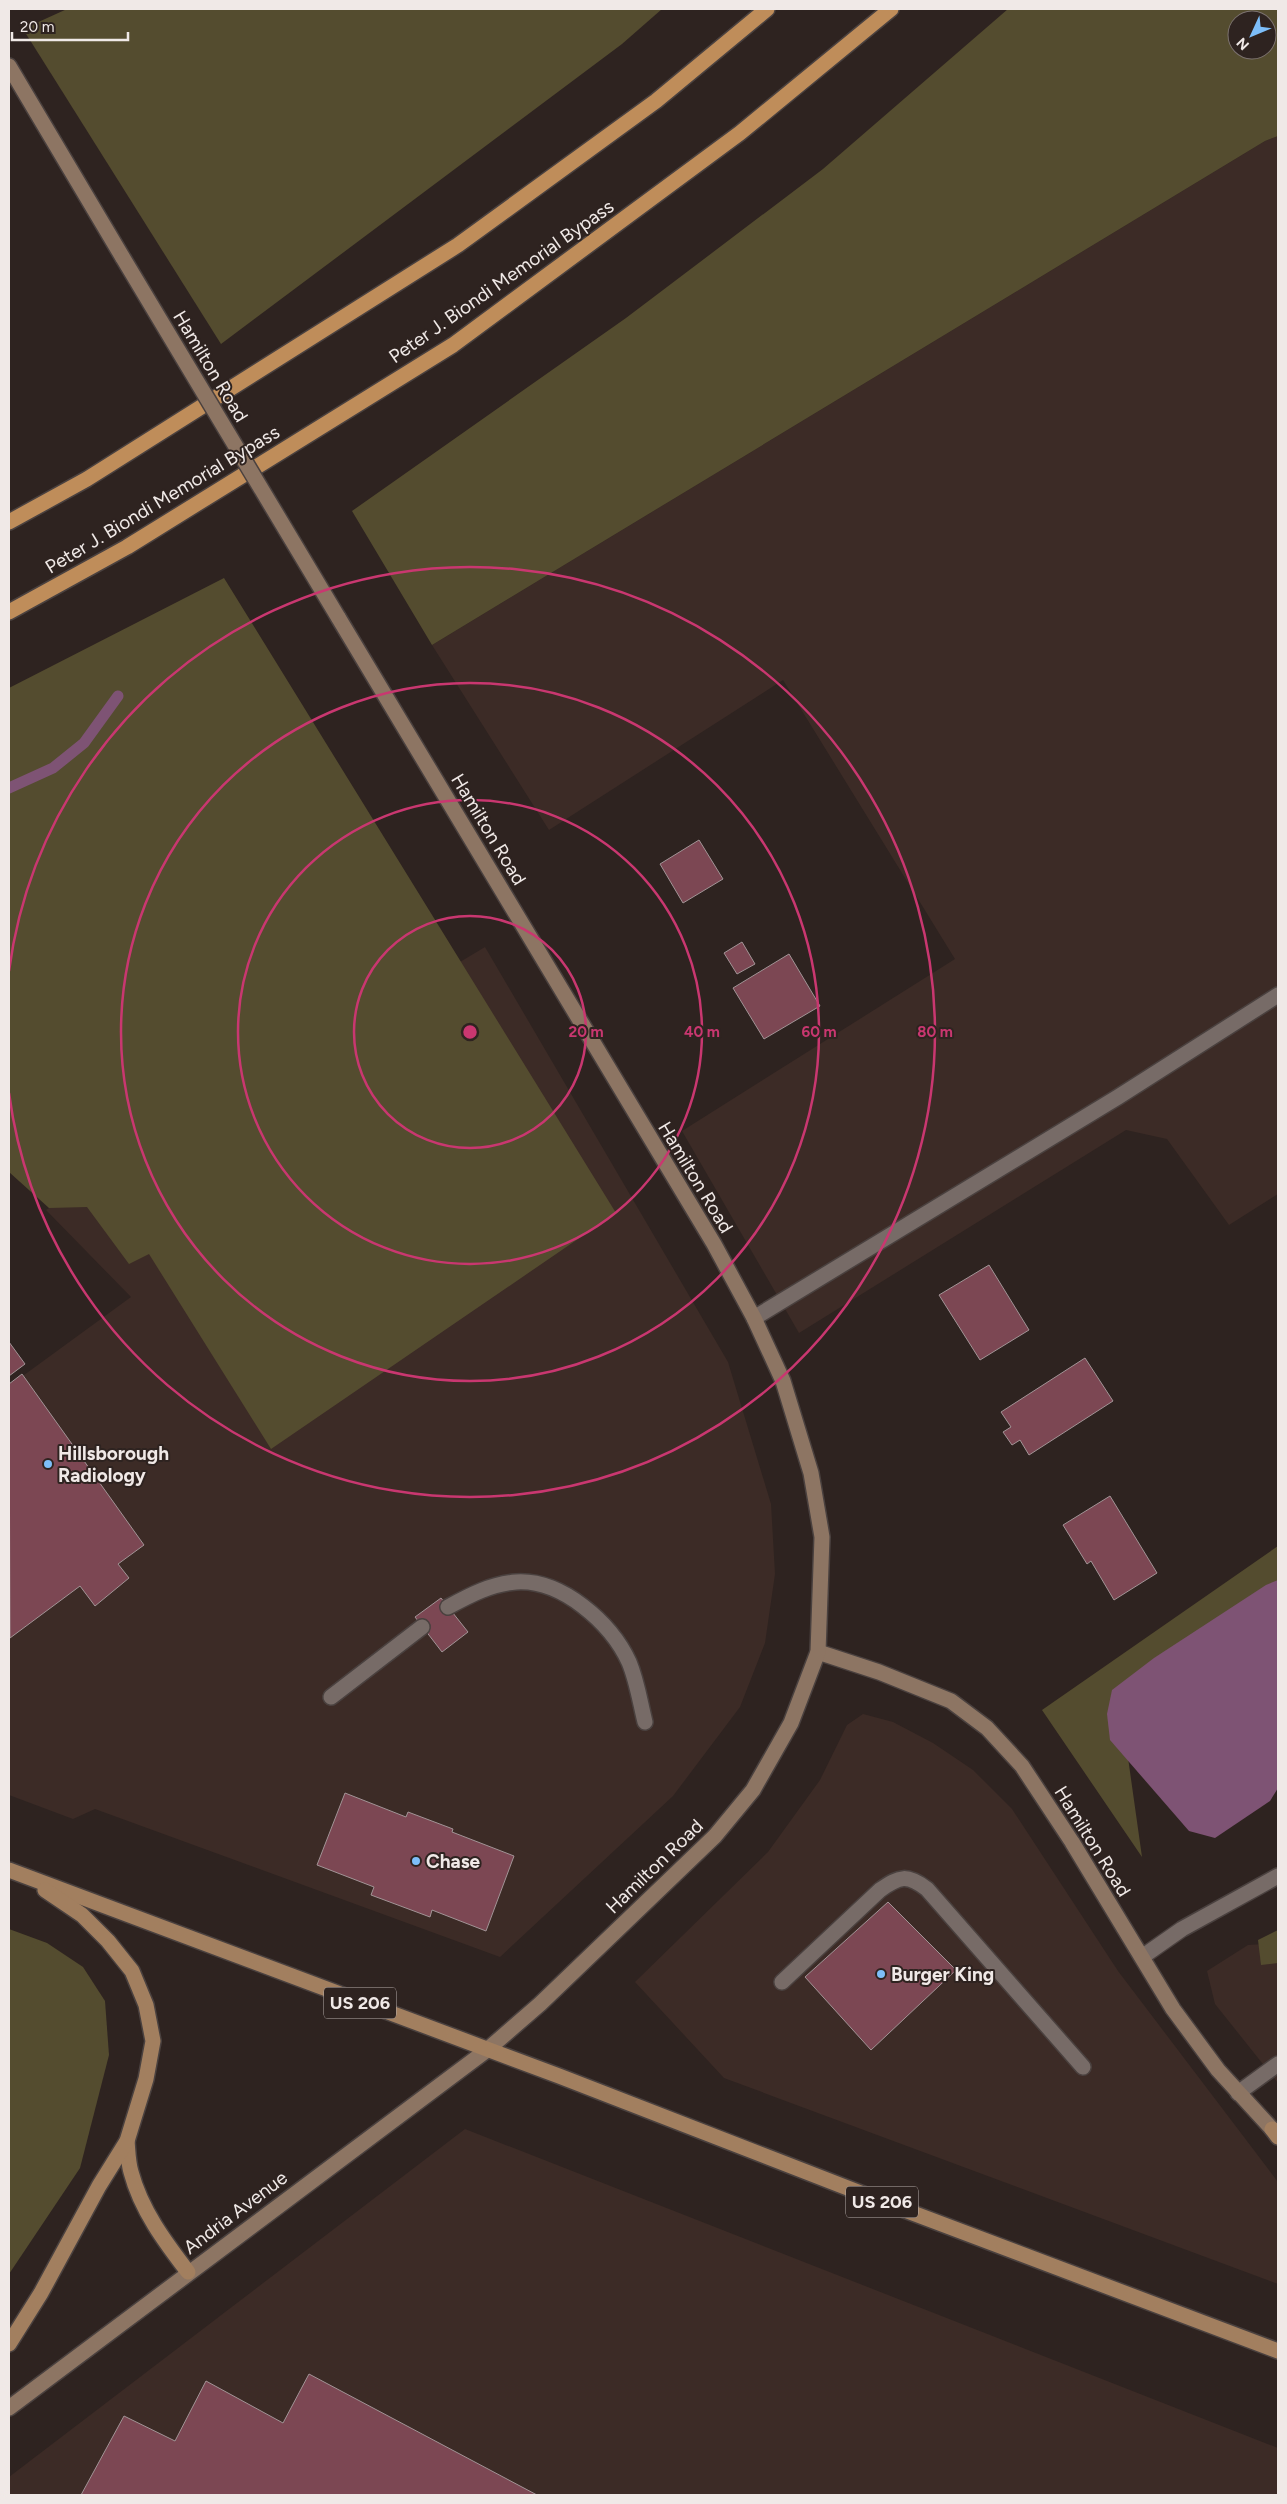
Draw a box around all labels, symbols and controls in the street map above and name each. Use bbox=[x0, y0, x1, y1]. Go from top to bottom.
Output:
scale bar bbox=[12, 10, 129, 42]
north arrow bbox=[1227, 10, 1277, 60]
text: 20 m bbox=[20, 18, 54, 36]
text: N bbox=[1233, 34, 1253, 53]
street label: Peter J. Biondi Memorial Bypass bbox=[384, 195, 618, 368]
street label: Hamilton Road bbox=[168, 306, 253, 426]
street label: Peter J. Biondi Memorial Bypass bbox=[41, 420, 284, 579]
street label: Hamilton Road bbox=[446, 769, 531, 889]
centre of rings bbox=[461, 1023, 479, 1041]
text: 20 m bbox=[568, 1023, 604, 1041]
text: 40 m bbox=[684, 1023, 720, 1041]
text: 60 m bbox=[801, 1023, 837, 1041]
text: 80 m bbox=[917, 1023, 953, 1041]
street label: Hamilton Road bbox=[653, 1117, 738, 1237]
place label: Hillsborough Radiology bbox=[58, 1442, 169, 1487]
marker: Hillsborough Radiology bbox=[42, 1458, 54, 1470]
street label: Hamilton Road bbox=[1049, 1782, 1136, 1901]
street label: Hamilton Road bbox=[601, 1814, 708, 1918]
place label: Chase bbox=[426, 1850, 481, 1873]
marker: Chase bbox=[410, 1855, 422, 1867]
place label: Burger King bbox=[891, 1963, 994, 1986]
marker: Burger King bbox=[875, 1968, 887, 1980]
road number: US 206 bbox=[324, 1988, 396, 2019]
street label: Andria Avenue bbox=[179, 2166, 292, 2259]
road number: US 206 bbox=[846, 2186, 918, 2218]

